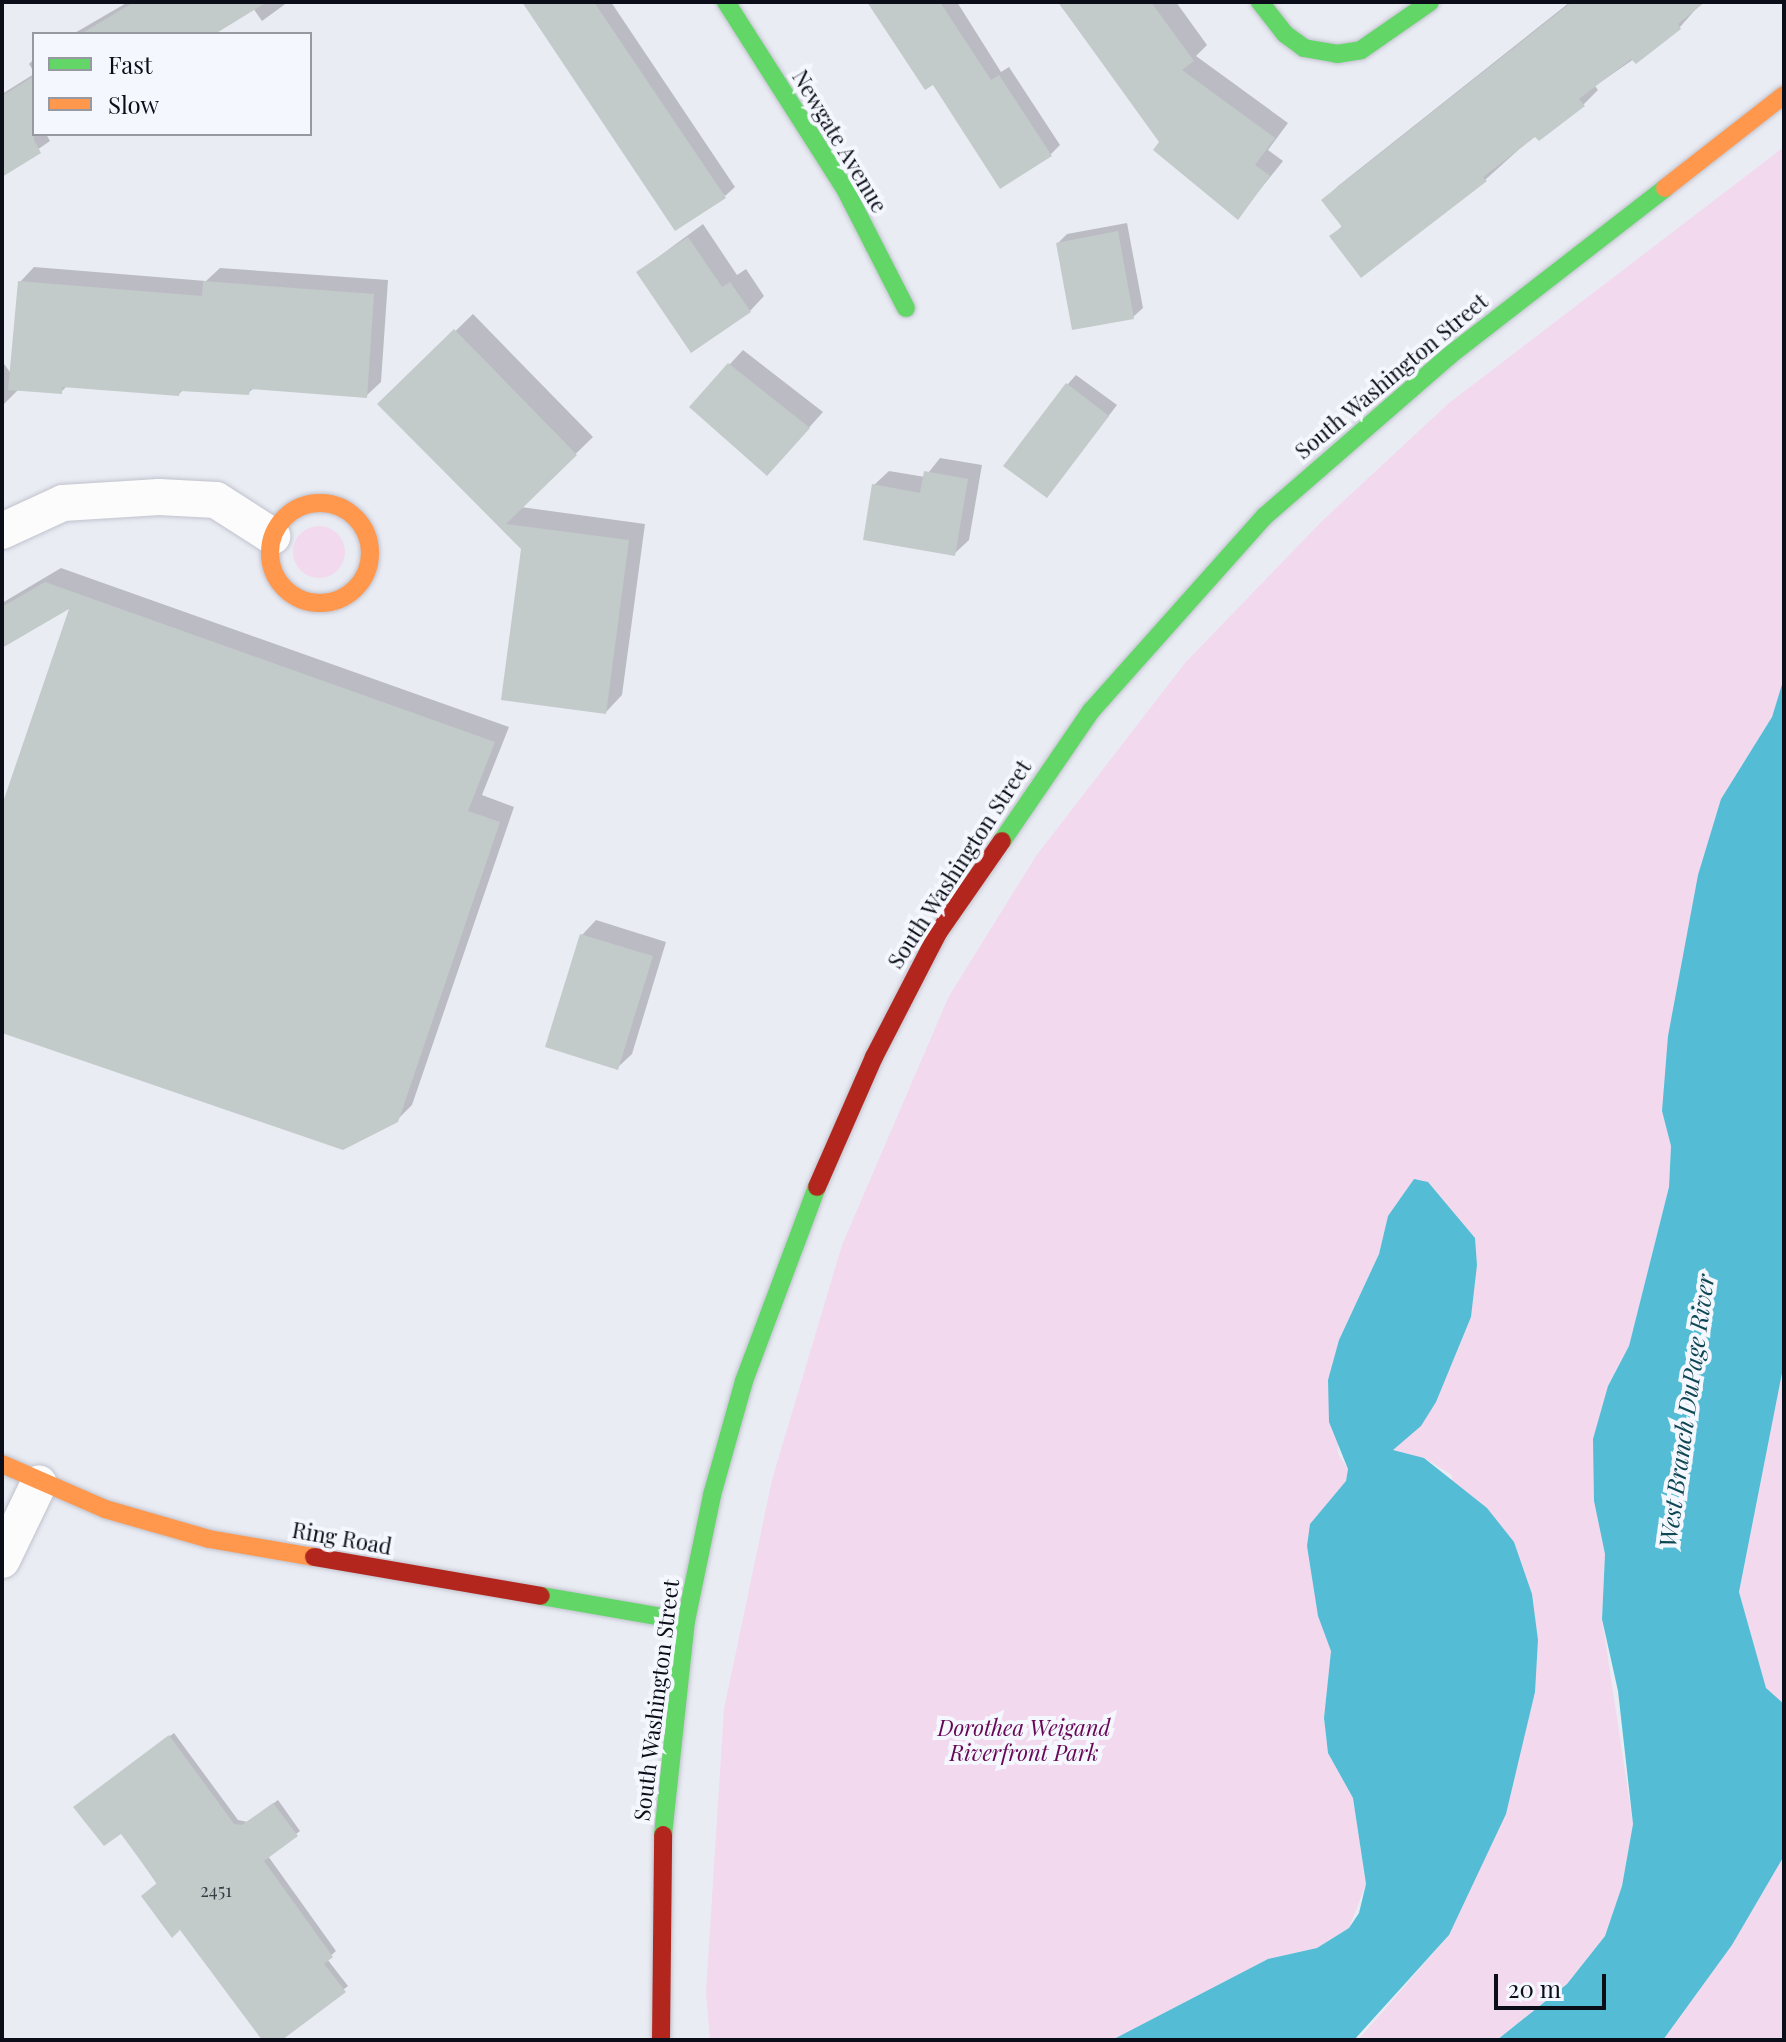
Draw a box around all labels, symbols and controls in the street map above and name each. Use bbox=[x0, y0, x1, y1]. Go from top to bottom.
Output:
legend bbox=[32, 32, 312, 136]
text: Fast bbox=[108, 48, 153, 80]
street label: Newgate Avenue bbox=[787, 65, 893, 217]
text: Slow bbox=[108, 88, 159, 120]
street label: South Washington Street bbox=[1289, 287, 1493, 465]
street label: South Washington Street bbox=[881, 755, 1037, 973]
water label: West Branch DuPage River bbox=[1653, 1272, 1719, 1550]
street label: Ring Road bbox=[290, 1516, 394, 1560]
street label: South Washington Street bbox=[628, 1577, 684, 1823]
park label: Dorothea Weigand Riverfront Park bbox=[938, 1714, 1110, 1766]
house number: 2451 bbox=[200, 1879, 232, 1901]
scale bar bbox=[1498, 1958, 1610, 2008]
text: 20 m bbox=[1508, 1972, 1561, 2004]

